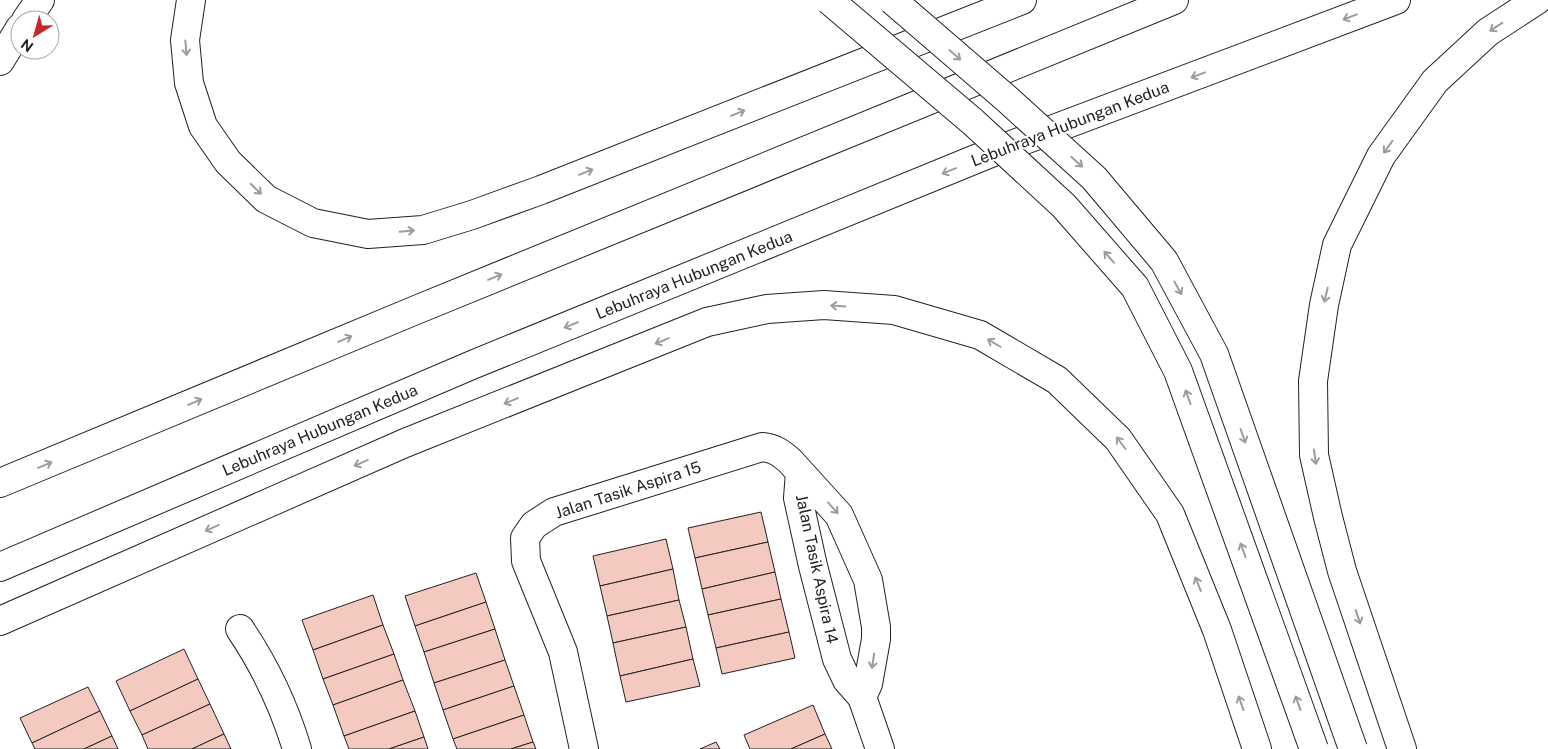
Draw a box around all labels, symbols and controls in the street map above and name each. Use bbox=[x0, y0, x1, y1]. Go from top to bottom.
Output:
north arrow bbox=[10, 10, 60, 60]
one-way arrow bbox=[1343, 13, 1358, 22]
one-way arrow bbox=[1490, 22, 1504, 32]
text: N bbox=[18, 36, 36, 55]
one-way arrow bbox=[181, 40, 191, 56]
one-way arrow bbox=[948, 49, 961, 60]
one-way arrow bbox=[1191, 71, 1206, 80]
street label: Lebuhraya Hubungan Kedua bbox=[968, 77, 1172, 171]
one-way arrow bbox=[730, 107, 745, 116]
one-way arrow bbox=[1383, 139, 1393, 153]
one-way arrow bbox=[1070, 156, 1083, 168]
one-way arrow bbox=[579, 167, 594, 176]
one-way arrow bbox=[941, 167, 956, 176]
one-way arrow bbox=[250, 183, 262, 195]
one-way arrow bbox=[399, 226, 415, 236]
street label: Lebuhraya Hubungan Kedua bbox=[593, 227, 795, 323]
one-way arrow bbox=[1103, 250, 1114, 263]
one-way arrow bbox=[487, 272, 502, 282]
one-way arrow bbox=[1174, 280, 1183, 295]
one-way arrow bbox=[1321, 287, 1330, 303]
one-way arrow bbox=[830, 301, 846, 310]
one-way arrow bbox=[564, 321, 579, 330]
one-way arrow bbox=[337, 334, 352, 344]
one-way arrow bbox=[655, 336, 670, 346]
one-way arrow bbox=[988, 338, 1002, 348]
street label: Lebuhraya Hubungan Kedua bbox=[219, 380, 421, 480]
one-way arrow bbox=[1183, 390, 1192, 406]
one-way arrow bbox=[187, 397, 202, 406]
one-way arrow bbox=[504, 397, 520, 406]
one-way arrow bbox=[1239, 428, 1248, 444]
one-way arrow bbox=[1116, 436, 1126, 450]
one-way arrow bbox=[1310, 448, 1320, 464]
street label: Jalan Tasik Aspira 15 bbox=[553, 457, 703, 523]
one-way arrow bbox=[354, 458, 369, 468]
one-way arrow bbox=[37, 459, 52, 469]
street label: Jalan Tasik Aspira 14 bbox=[792, 493, 842, 645]
one-way arrow bbox=[827, 502, 839, 515]
one-way arrow bbox=[205, 523, 220, 533]
one-way arrow bbox=[1238, 543, 1247, 558]
one-way arrow bbox=[1193, 577, 1202, 592]
one-way arrow bbox=[1354, 609, 1363, 624]
one-way arrow bbox=[867, 653, 877, 669]
one-way arrow bbox=[1236, 695, 1246, 711]
one-way arrow bbox=[1293, 696, 1302, 711]

